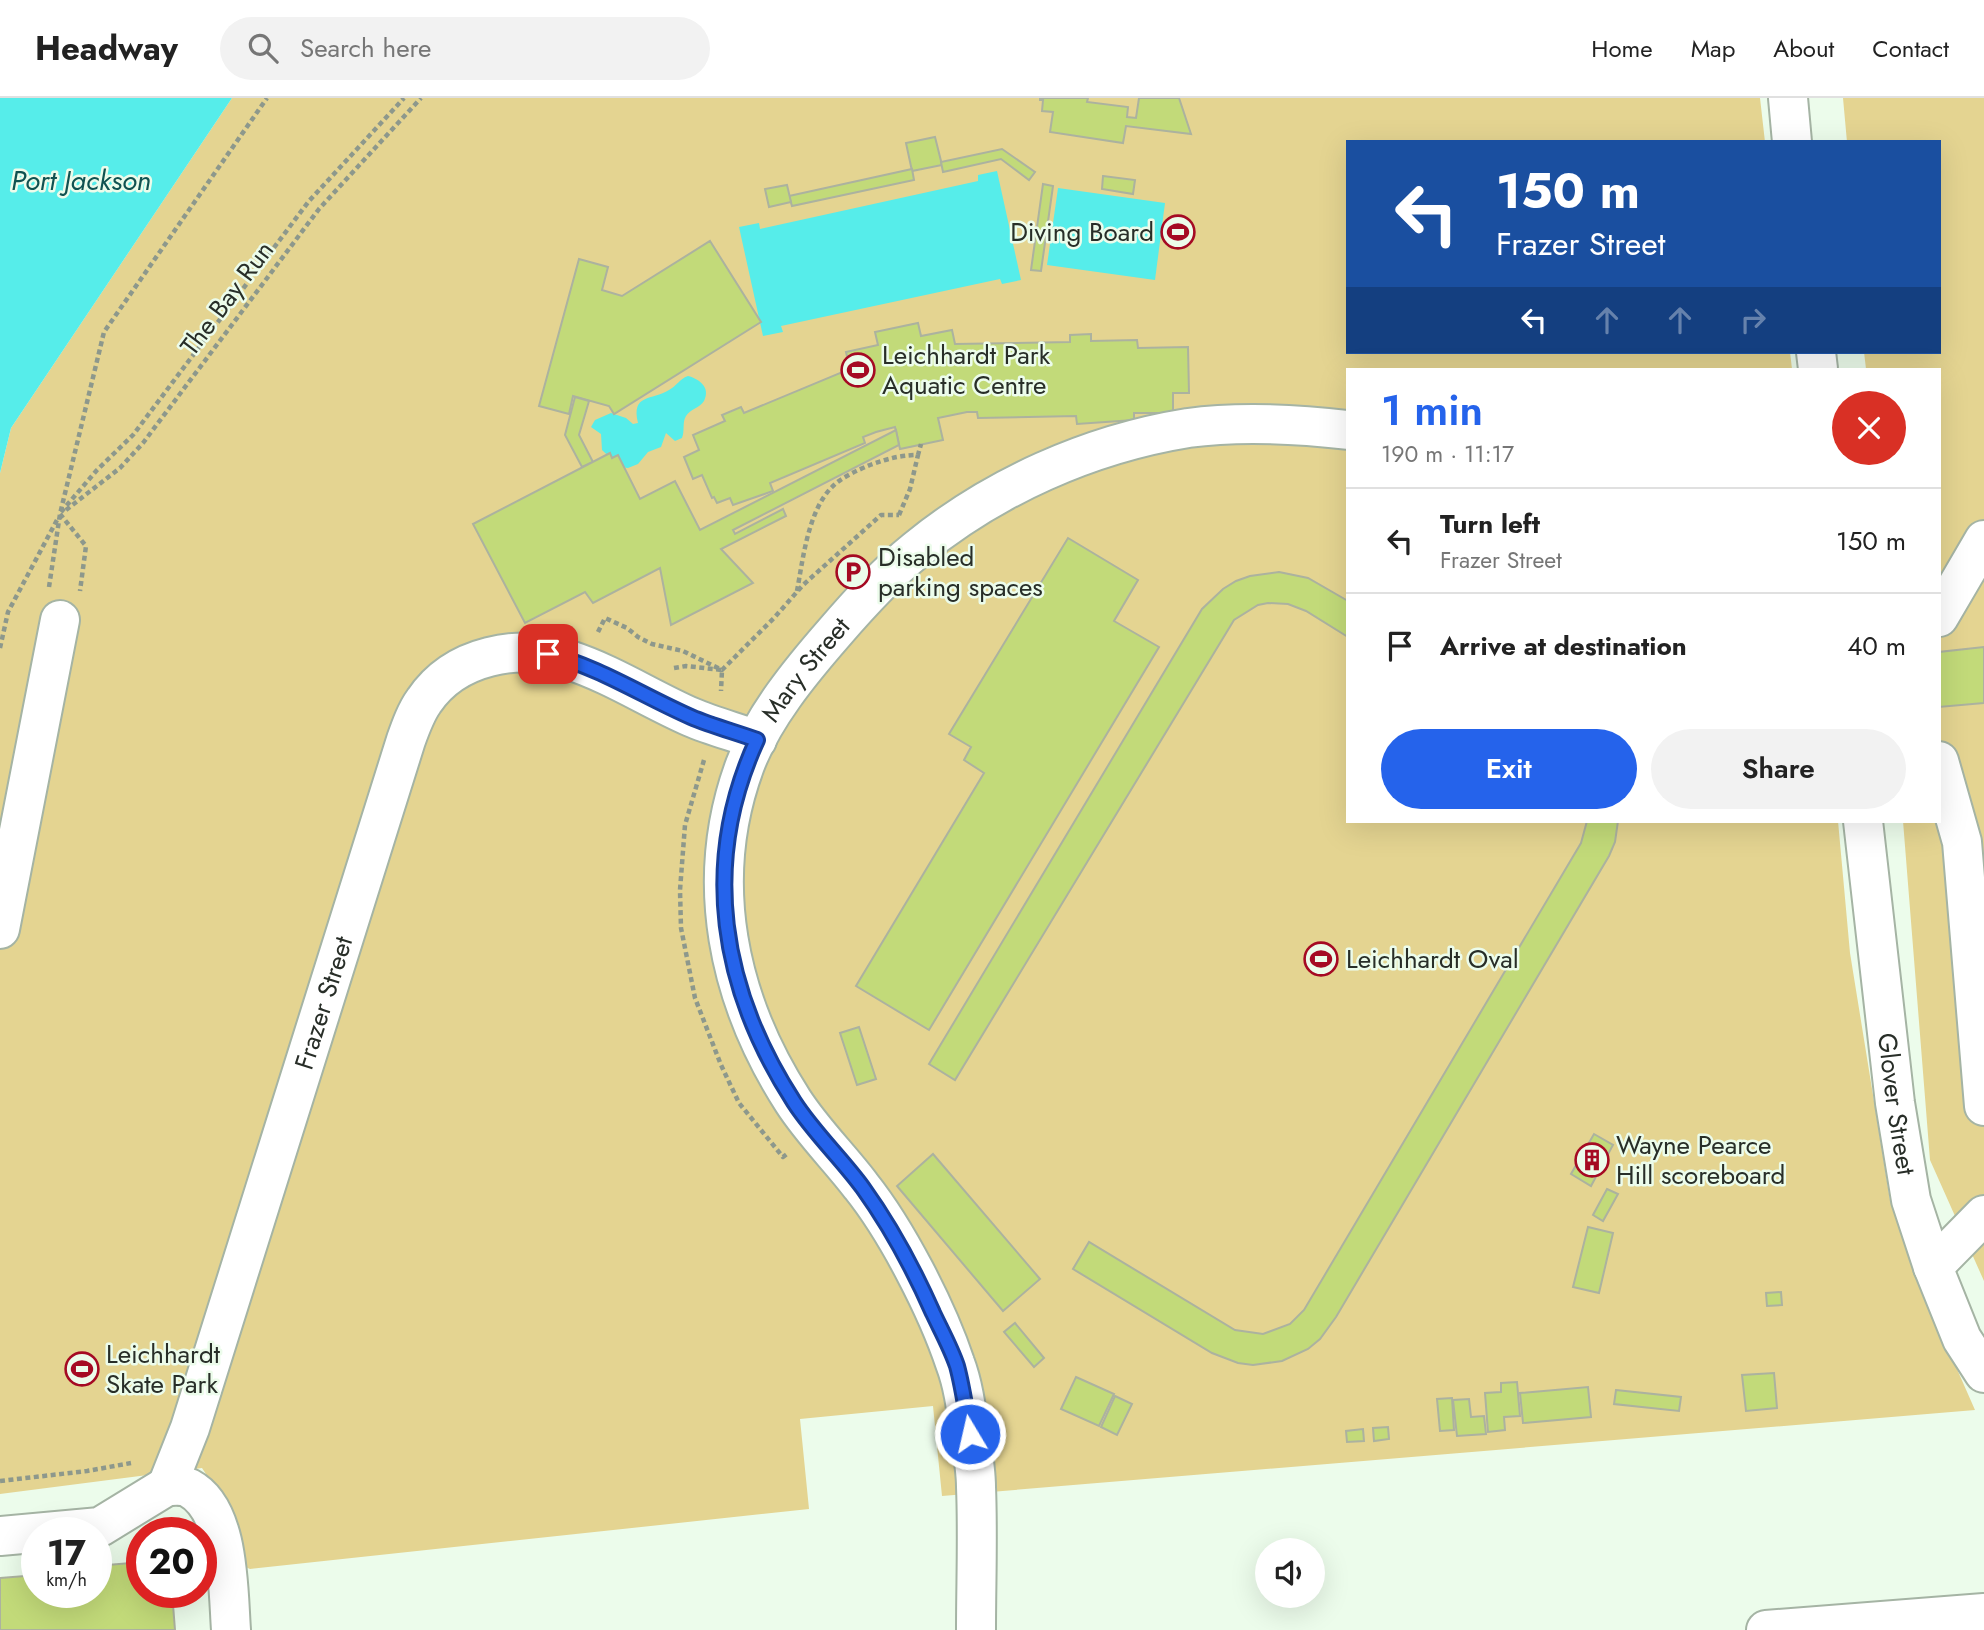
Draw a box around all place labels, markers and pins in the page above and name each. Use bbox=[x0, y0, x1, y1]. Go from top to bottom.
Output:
place label: Diving Board bbox=[1010, 213, 1154, 251]
sports icon: Diving Board bbox=[1159, 213, 1197, 251]
place label: Leichhardt Park Aquatic Centre bbox=[882, 336, 1051, 404]
sports icon: Leichhardt Park Aquatic Centre bbox=[839, 351, 877, 389]
place label: Disabled parking spaces bbox=[878, 538, 1043, 606]
parking icon: Disabled parking spaces bbox=[834, 553, 872, 591]
pin bbox=[518, 624, 578, 684]
sports icon: Leichhardt Oval bbox=[1302, 940, 1340, 978]
place label: Leichhardt Oval bbox=[1346, 940, 1519, 978]
place label: Wayne Pearce Hill scoreboard bbox=[1616, 1126, 1785, 1194]
building icon: Wayne Pearce Hill scoreboard bbox=[1573, 1141, 1611, 1179]
place label: Leichhardt Skate Park bbox=[106, 1335, 221, 1403]
sports icon: Leichhardt Skate Park bbox=[63, 1350, 101, 1388]

